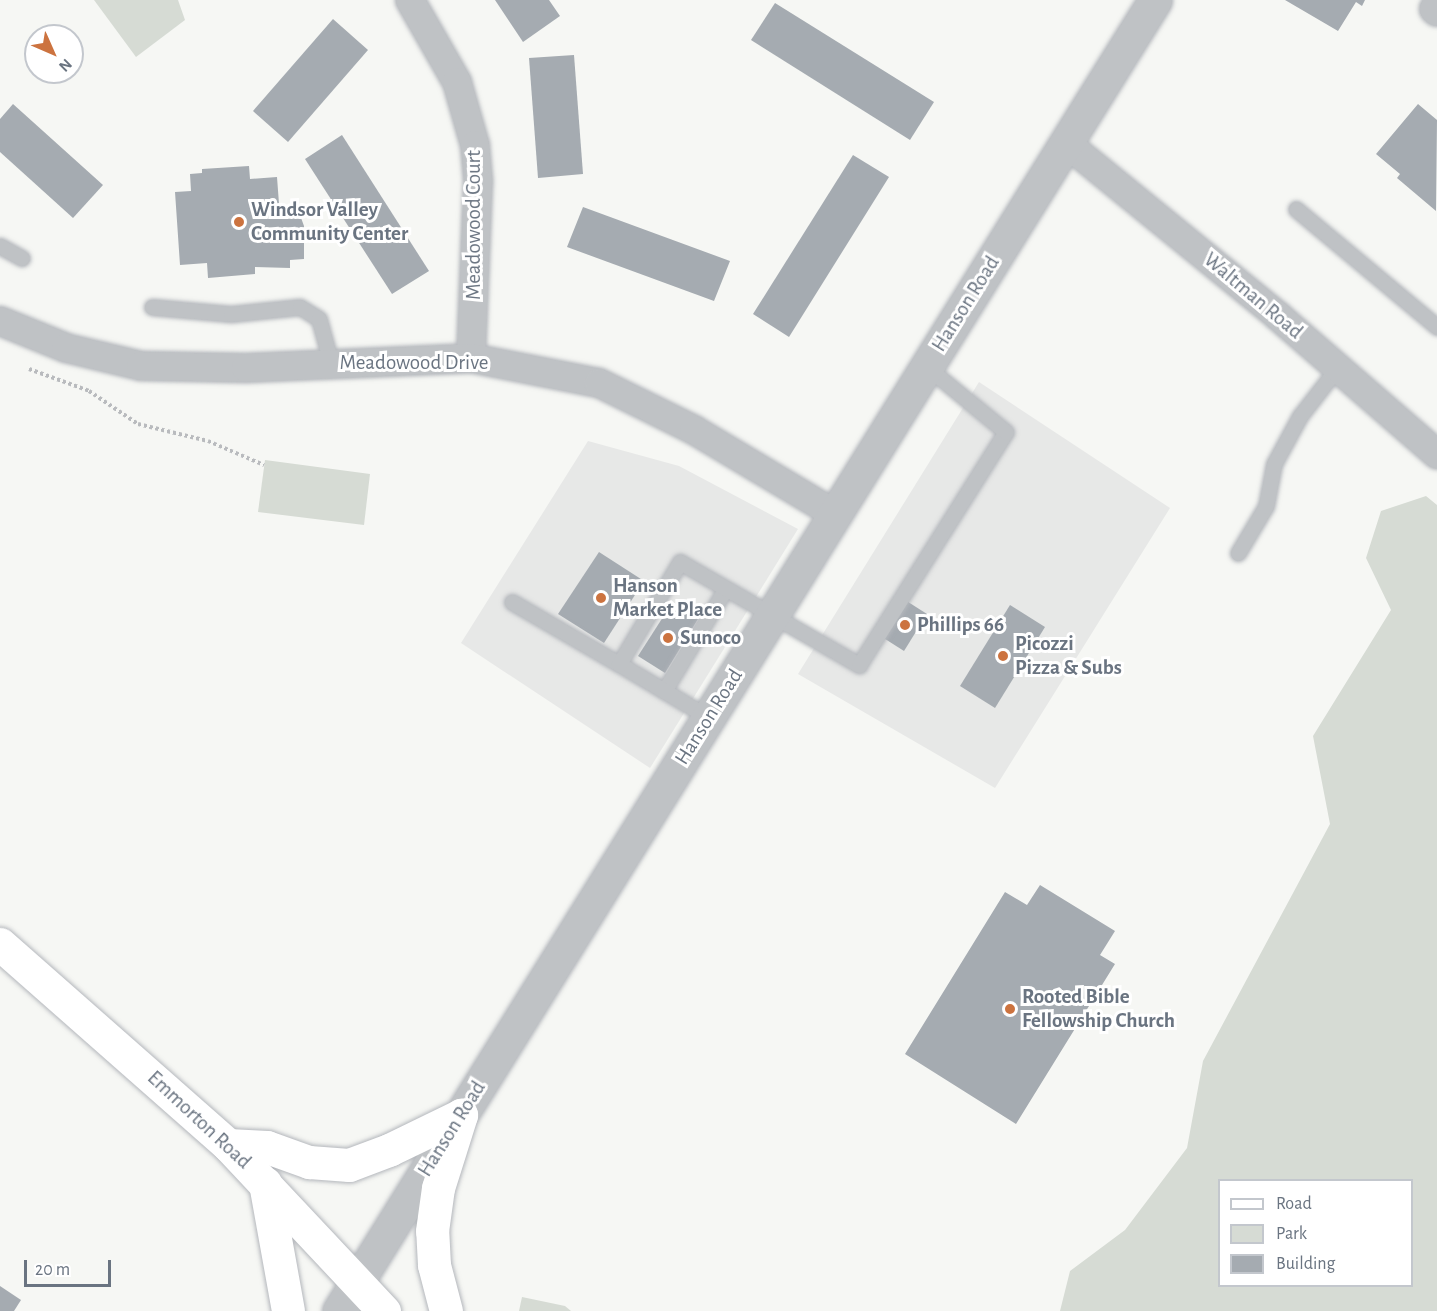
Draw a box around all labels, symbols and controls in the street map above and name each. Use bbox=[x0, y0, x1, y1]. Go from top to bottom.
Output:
north arrow bbox=[24, 24, 84, 84]
text: N bbox=[56, 56, 75, 75]
street label: Meadowood Court bbox=[461, 150, 487, 300]
place label: Windsor Valley Community Center bbox=[251, 197, 408, 247]
marker: Windsor Valley Community Center bbox=[232, 215, 246, 229]
street label: Waltman Road bbox=[1198, 247, 1308, 345]
street label: Hanson Road bbox=[927, 251, 1005, 357]
street label: Meadowood Drive bbox=[340, 350, 488, 376]
place label: Hanson Market Place bbox=[613, 573, 722, 623]
marker: Hanson Market Place bbox=[594, 591, 608, 605]
place label: Phillips 66 bbox=[917, 612, 1004, 638]
marker: Phillips 66 bbox=[898, 618, 912, 632]
place label: Sunoco bbox=[680, 625, 741, 651]
marker: Sunoco bbox=[661, 631, 675, 645]
place label: Picozzi Pizza & Subs bbox=[1015, 631, 1122, 681]
marker: Picozzi Pizza & Subs bbox=[996, 649, 1010, 663]
street label: Hanson Road bbox=[670, 664, 748, 770]
place label: Rooted Bible Fellowship Church bbox=[1022, 984, 1175, 1034]
marker: Rooted Bible Fellowship Church bbox=[1003, 1002, 1017, 1016]
street label: Emmorton Road bbox=[142, 1066, 256, 1174]
street label: Hanson Road bbox=[413, 1076, 491, 1182]
legend bbox=[1218, 1179, 1413, 1287]
text: Road bbox=[1276, 1195, 1312, 1213]
text: Park bbox=[1276, 1225, 1307, 1243]
scale bar bbox=[27, 1248, 114, 1286]
text: Building bbox=[1276, 1255, 1335, 1273]
text: 20 m bbox=[35, 1261, 70, 1279]

